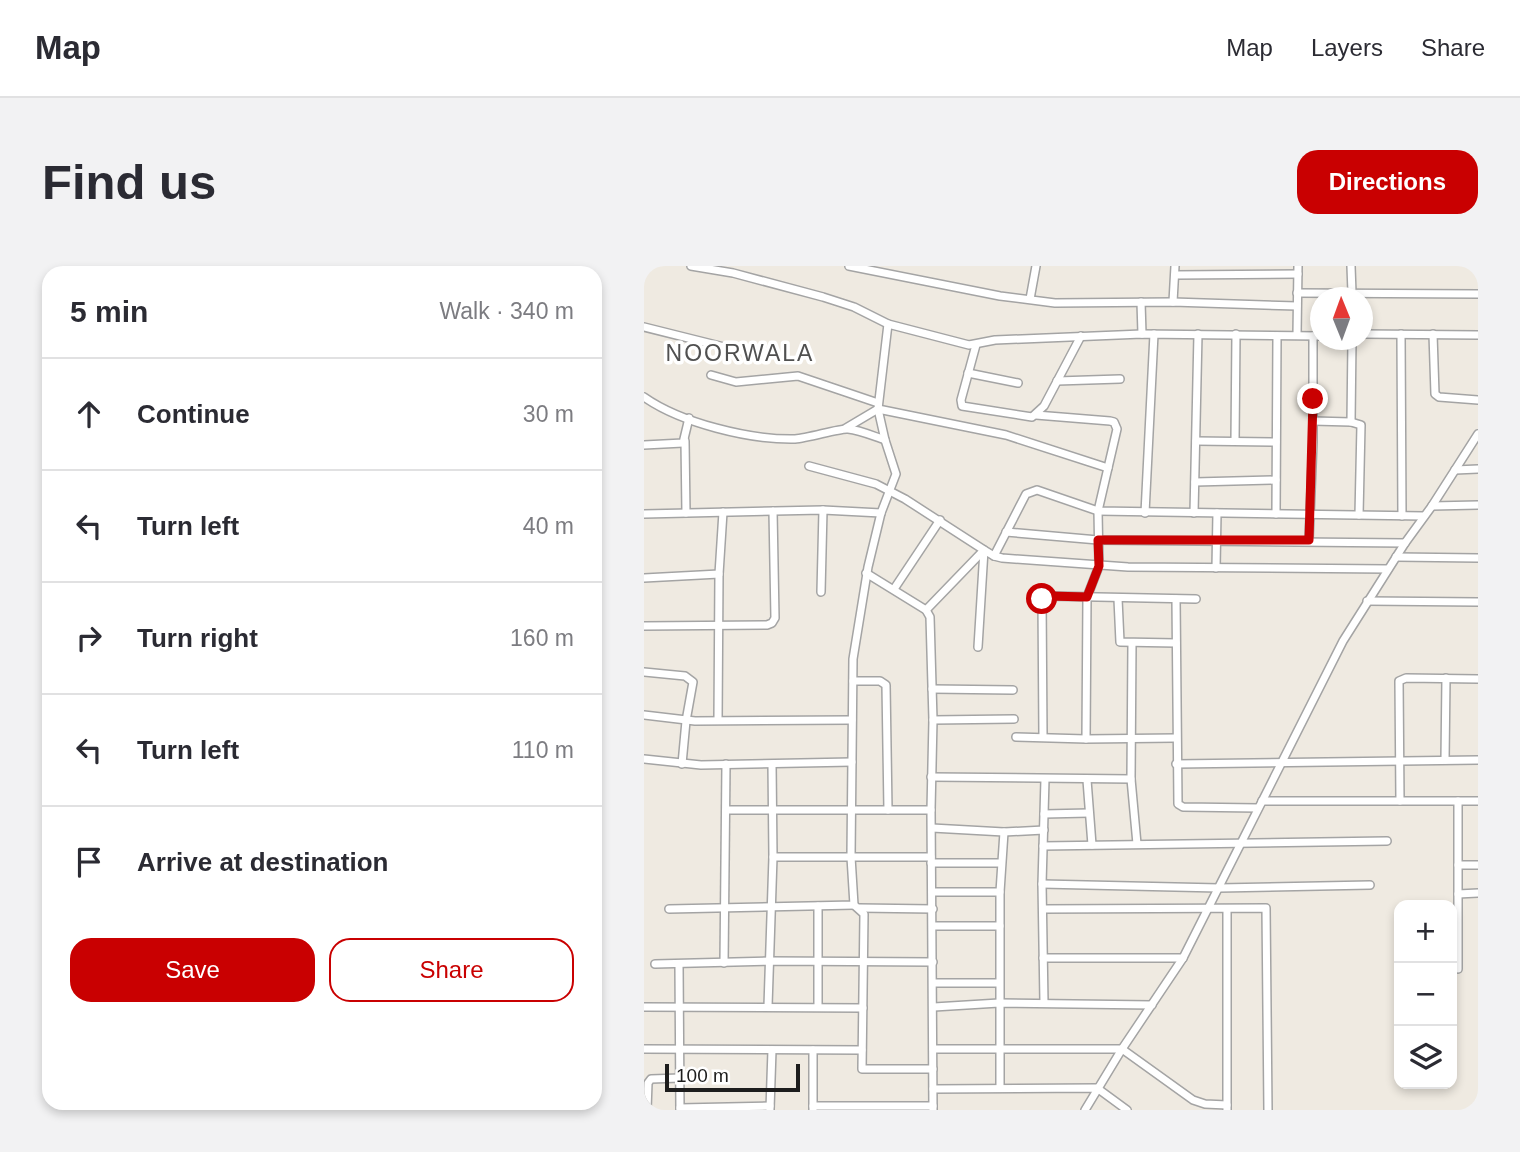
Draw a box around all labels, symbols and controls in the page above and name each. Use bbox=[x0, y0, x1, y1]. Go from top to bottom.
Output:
text: Map bbox=[35, 29, 101, 66]
text: Map bbox=[1226, 34, 1273, 61]
text: Layers bbox=[1311, 34, 1383, 61]
text: Share bbox=[1421, 34, 1485, 61]
button: Directions bbox=[1297, 150, 1478, 214]
text: Find us bbox=[42, 155, 216, 209]
north arrow bbox=[1310, 287, 1373, 350]
text: 5 min bbox=[70, 295, 148, 328]
text: Walk · 340 m bbox=[439, 298, 574, 324]
district label: NOORWALA bbox=[666, 340, 814, 366]
route end bbox=[1297, 383, 1328, 414]
icon: ahead bbox=[70, 395, 108, 433]
text: Continue bbox=[137, 399, 250, 429]
text: 30 m bbox=[523, 401, 574, 427]
icon: left bbox=[70, 507, 108, 545]
text: Turn left bbox=[137, 511, 239, 541]
text: 40 m bbox=[523, 513, 574, 539]
route start bbox=[1026, 583, 1057, 614]
icon: right bbox=[70, 619, 108, 657]
text: Turn right bbox=[137, 623, 258, 653]
text: 160 m bbox=[510, 625, 574, 651]
icon: left bbox=[70, 731, 108, 769]
text: Turn left bbox=[137, 735, 239, 765]
text: 110 m bbox=[512, 737, 574, 763]
icon: arrive bbox=[70, 843, 108, 881]
text: Arrive at destination bbox=[137, 847, 388, 877]
map controls bbox=[1394, 900, 1457, 1089]
button: + bbox=[1394, 900, 1457, 963]
button: Save bbox=[70, 938, 315, 1002]
button: Share bbox=[329, 938, 574, 1002]
button: − bbox=[1394, 963, 1457, 1026]
button: layers bbox=[1394, 1026, 1457, 1089]
scale bar bbox=[665, 1061, 800, 1093]
text: 100 m bbox=[676, 1065, 729, 1086]

